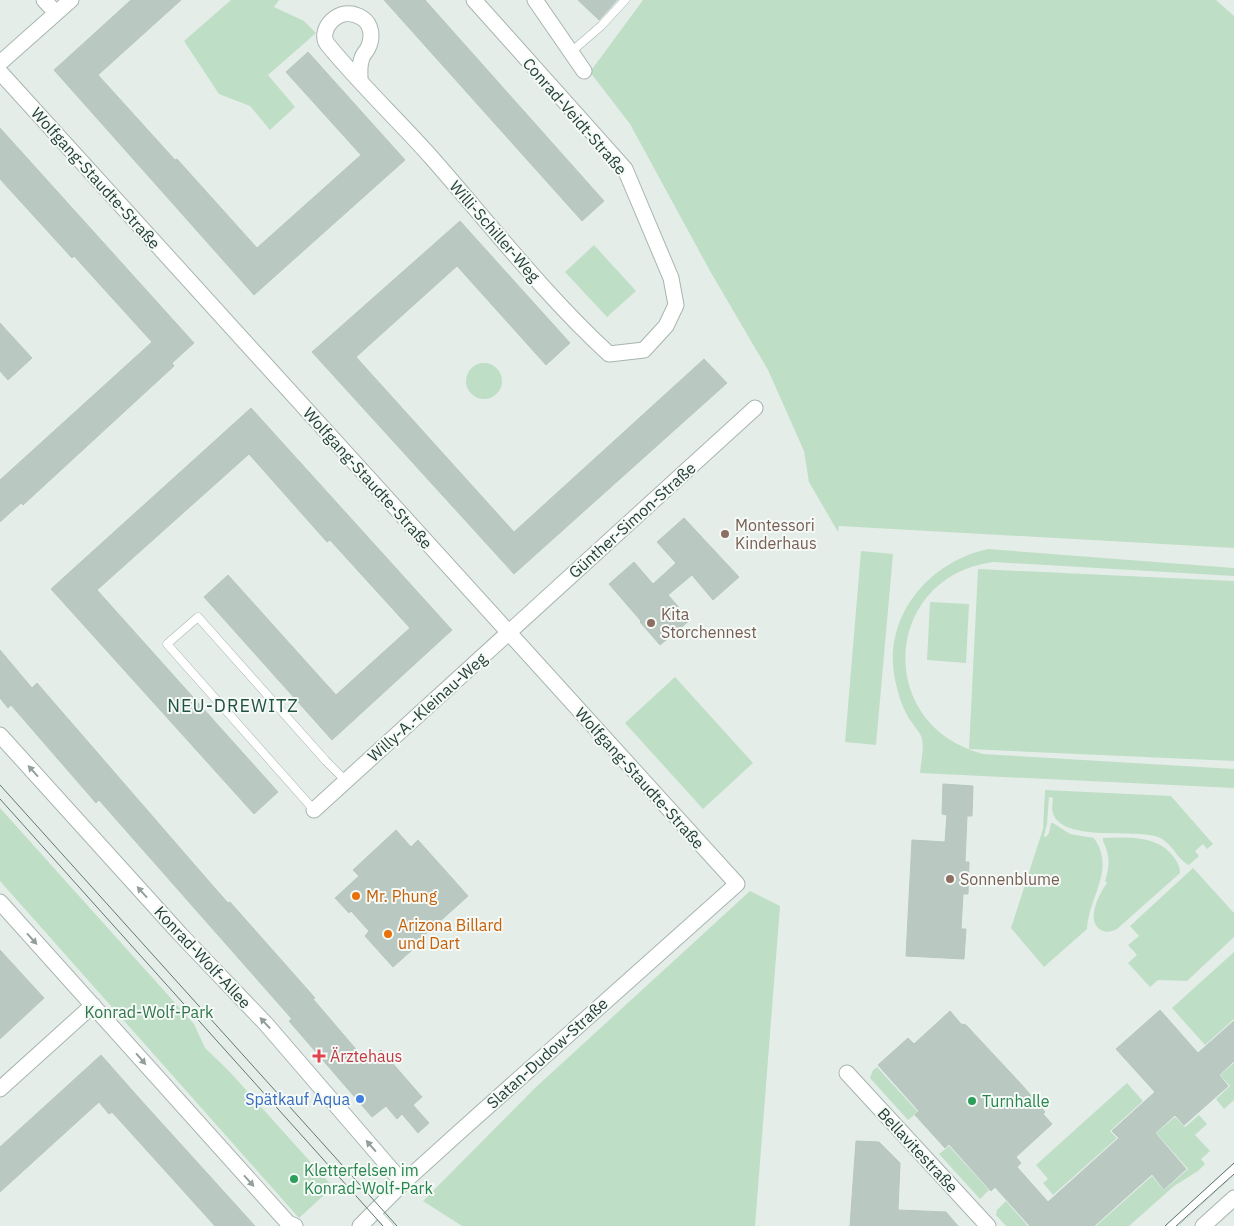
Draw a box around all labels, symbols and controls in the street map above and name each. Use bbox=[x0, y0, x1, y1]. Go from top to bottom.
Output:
street label: Conrad-Veidt-Straße bbox=[519, 53, 631, 179]
street label: Wolfgang-Staudte-Straße bbox=[27, 103, 165, 253]
street label: Willi-Schiller-Weg bbox=[446, 176, 545, 286]
street label: Wolfgang-Staudte-Straße bbox=[299, 403, 437, 553]
street label: Günther-Simon-Straße bbox=[564, 458, 700, 582]
place label: Montessori Kinderhaus bbox=[735, 515, 817, 553]
marker: Montessori Kinderhaus bbox=[719, 528, 731, 540]
place label: Kita Storchennest bbox=[661, 604, 757, 642]
marker: Kita Storchennest bbox=[645, 617, 657, 629]
street label: Willy-A.-Kleinau-Weg bbox=[363, 648, 491, 766]
district label: NEU-DREWITZ bbox=[167, 694, 299, 717]
street label: Wolfgang-Staudte-Straße bbox=[571, 703, 709, 853]
one-way arrow bbox=[27, 766, 39, 778]
place label: Sonnenblume bbox=[960, 869, 1060, 889]
marker: Sonnenblume bbox=[944, 873, 956, 885]
one-way arrow bbox=[136, 886, 148, 898]
place label: Mr. Phung bbox=[366, 886, 438, 906]
marker: Mr. Phung bbox=[350, 890, 362, 902]
street label: Konrad-Wolf-Allee bbox=[150, 902, 256, 1012]
place label: Arizona Billard und Dart bbox=[398, 915, 502, 953]
marker: Arizona Billard und Dart bbox=[382, 928, 394, 940]
one-way arrow bbox=[27, 932, 38, 945]
street label: Slatan-Dudow-Straße bbox=[482, 993, 612, 1113]
park label: Konrad-Wolf-Park bbox=[85, 1002, 214, 1022]
one-way arrow bbox=[259, 1017, 271, 1029]
place label: Ärztehaus bbox=[330, 1046, 402, 1066]
marker: Ärztehaus bbox=[312, 1049, 326, 1063]
one-way arrow bbox=[135, 1053, 147, 1065]
place label: Spätkauf Aqua bbox=[245, 1089, 350, 1109]
place label: Turnhalle bbox=[982, 1091, 1050, 1111]
marker: Spätkauf Aqua bbox=[354, 1093, 366, 1105]
marker: Turnhalle bbox=[966, 1095, 978, 1107]
street label: Bellavitestraße bbox=[873, 1103, 963, 1197]
one-way arrow bbox=[366, 1139, 377, 1152]
place label: Kletterfelsen im Konrad-Wolf-Park bbox=[304, 1160, 433, 1198]
marker: Kletterfelsen im Konrad-Wolf-Park bbox=[288, 1173, 300, 1185]
one-way arrow bbox=[243, 1174, 255, 1186]

